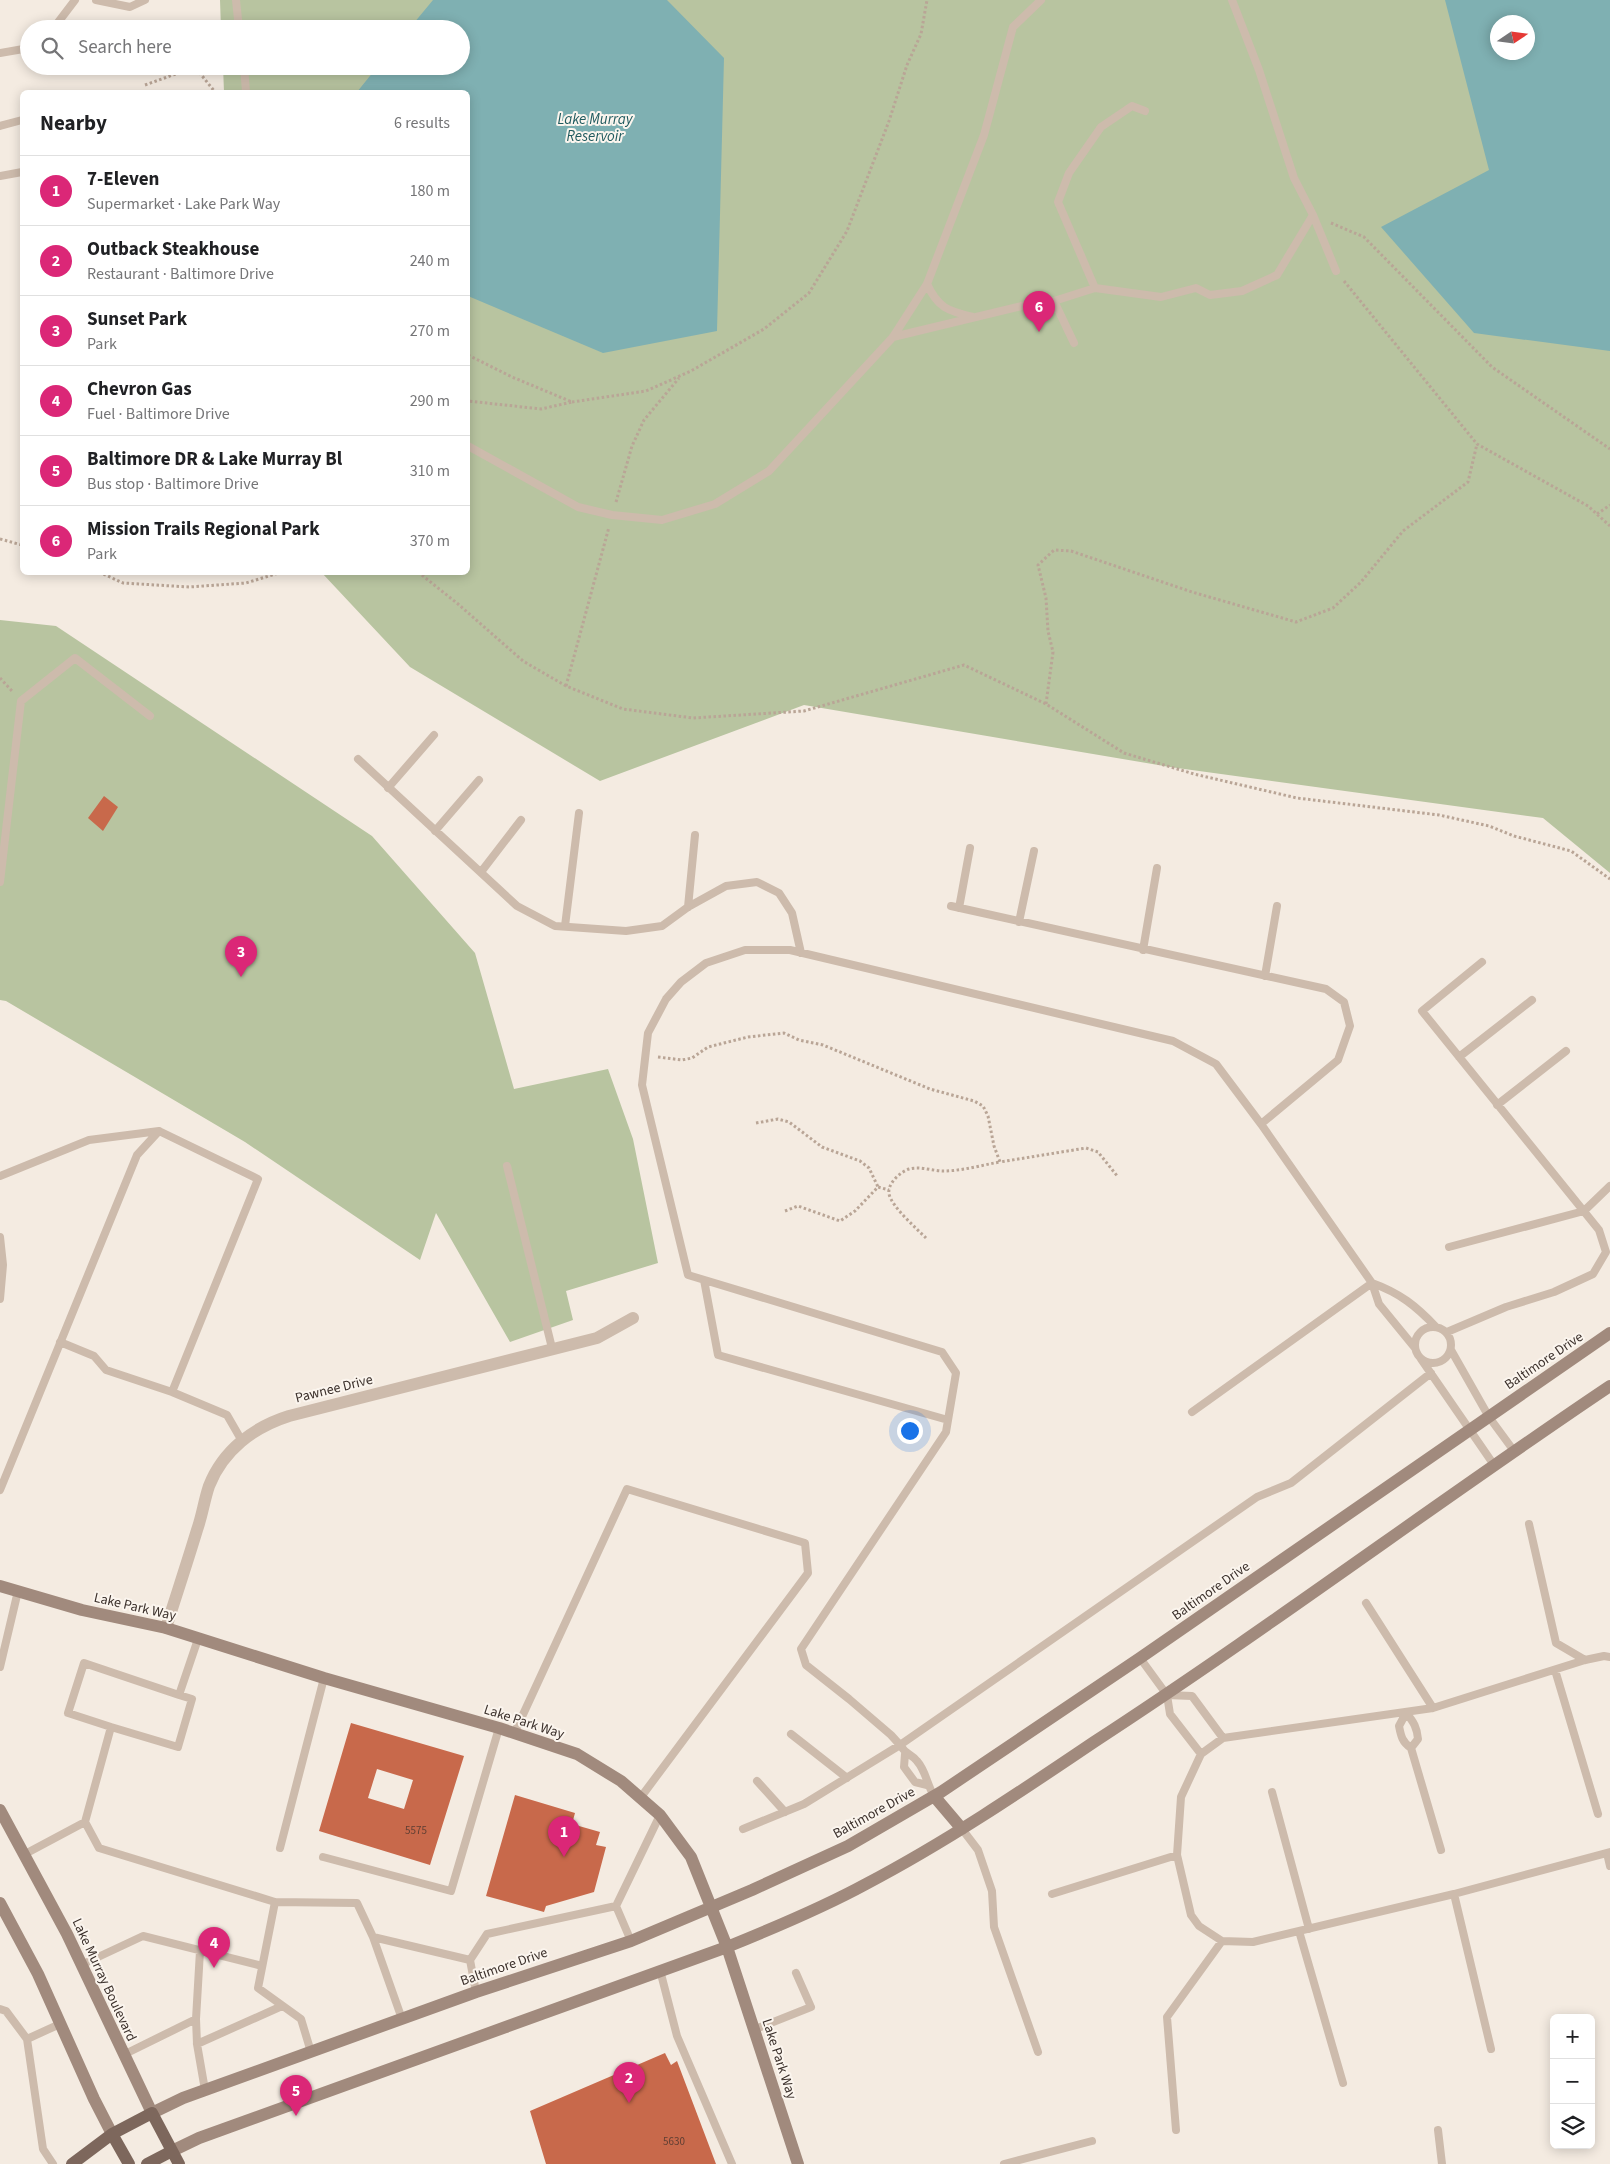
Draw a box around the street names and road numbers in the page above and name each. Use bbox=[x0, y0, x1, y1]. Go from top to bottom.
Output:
street label: Baltimore Drive bbox=[1501, 1327, 1587, 1395]
street label: Pawnee Drive bbox=[293, 1370, 375, 1408]
street label: Baltimore Drive bbox=[1168, 1557, 1254, 1625]
street label: Lake Park Way bbox=[92, 1588, 178, 1626]
street label: Lake Park Way bbox=[481, 1700, 567, 1745]
street label: Baltimore Drive bbox=[829, 1782, 919, 1844]
street label: Lake Murray Boulevard bbox=[67, 1915, 141, 2045]
street label: Baltimore Drive bbox=[458, 1943, 550, 1991]
street label: Lake Park Way bbox=[757, 2016, 802, 2102]

